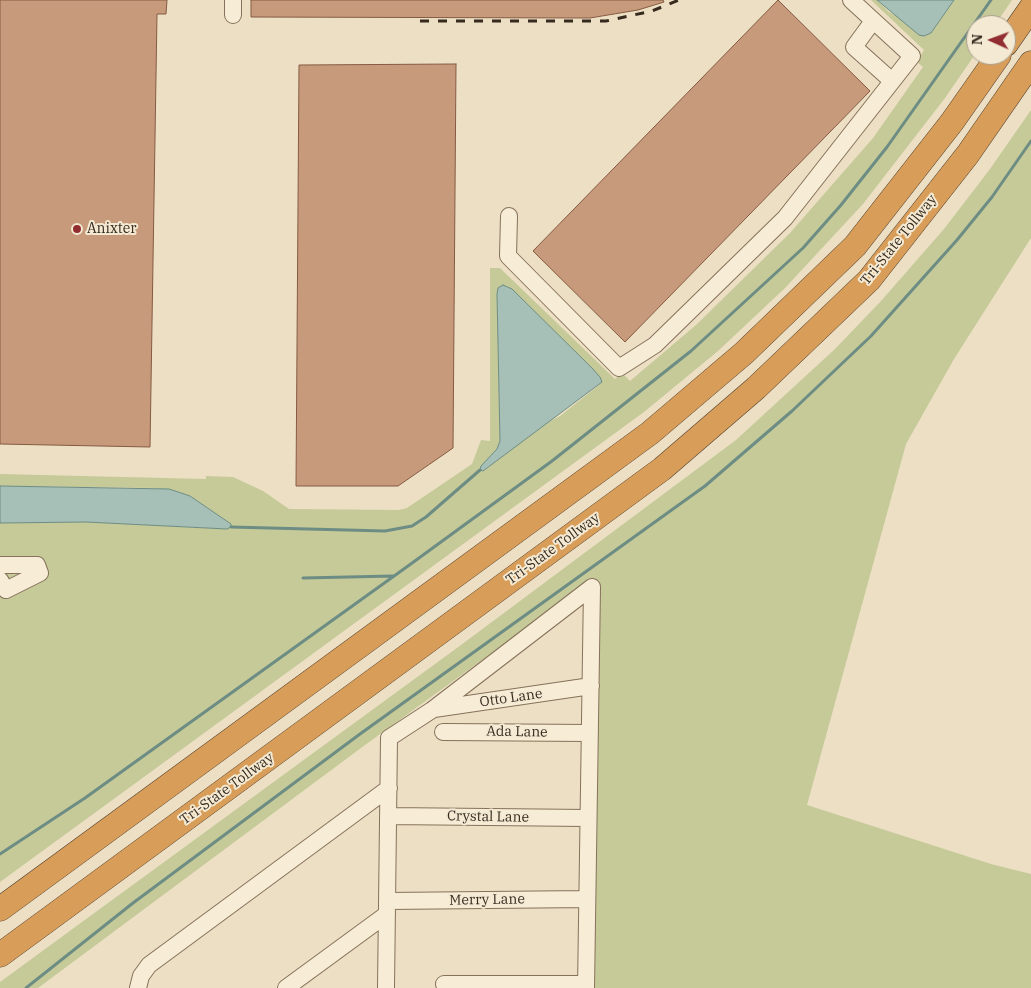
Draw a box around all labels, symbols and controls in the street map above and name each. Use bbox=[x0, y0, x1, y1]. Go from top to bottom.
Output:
north arrow bbox=[966, 15, 1016, 65]
text: N bbox=[968, 34, 986, 45]
street label: Tri-State Tollway bbox=[857, 191, 941, 289]
place label: Anixter bbox=[87, 221, 136, 237]
marker: Anixter bbox=[71, 223, 83, 235]
street label: Tri-State Tollway bbox=[503, 509, 603, 589]
street label: Otto Lane bbox=[478, 685, 544, 711]
street label: Ada Lane bbox=[486, 723, 548, 741]
street label: Tri-State Tollway bbox=[177, 749, 277, 829]
street label: Crystal Lane bbox=[447, 808, 529, 826]
street label: Merry Lane bbox=[449, 891, 525, 909]

